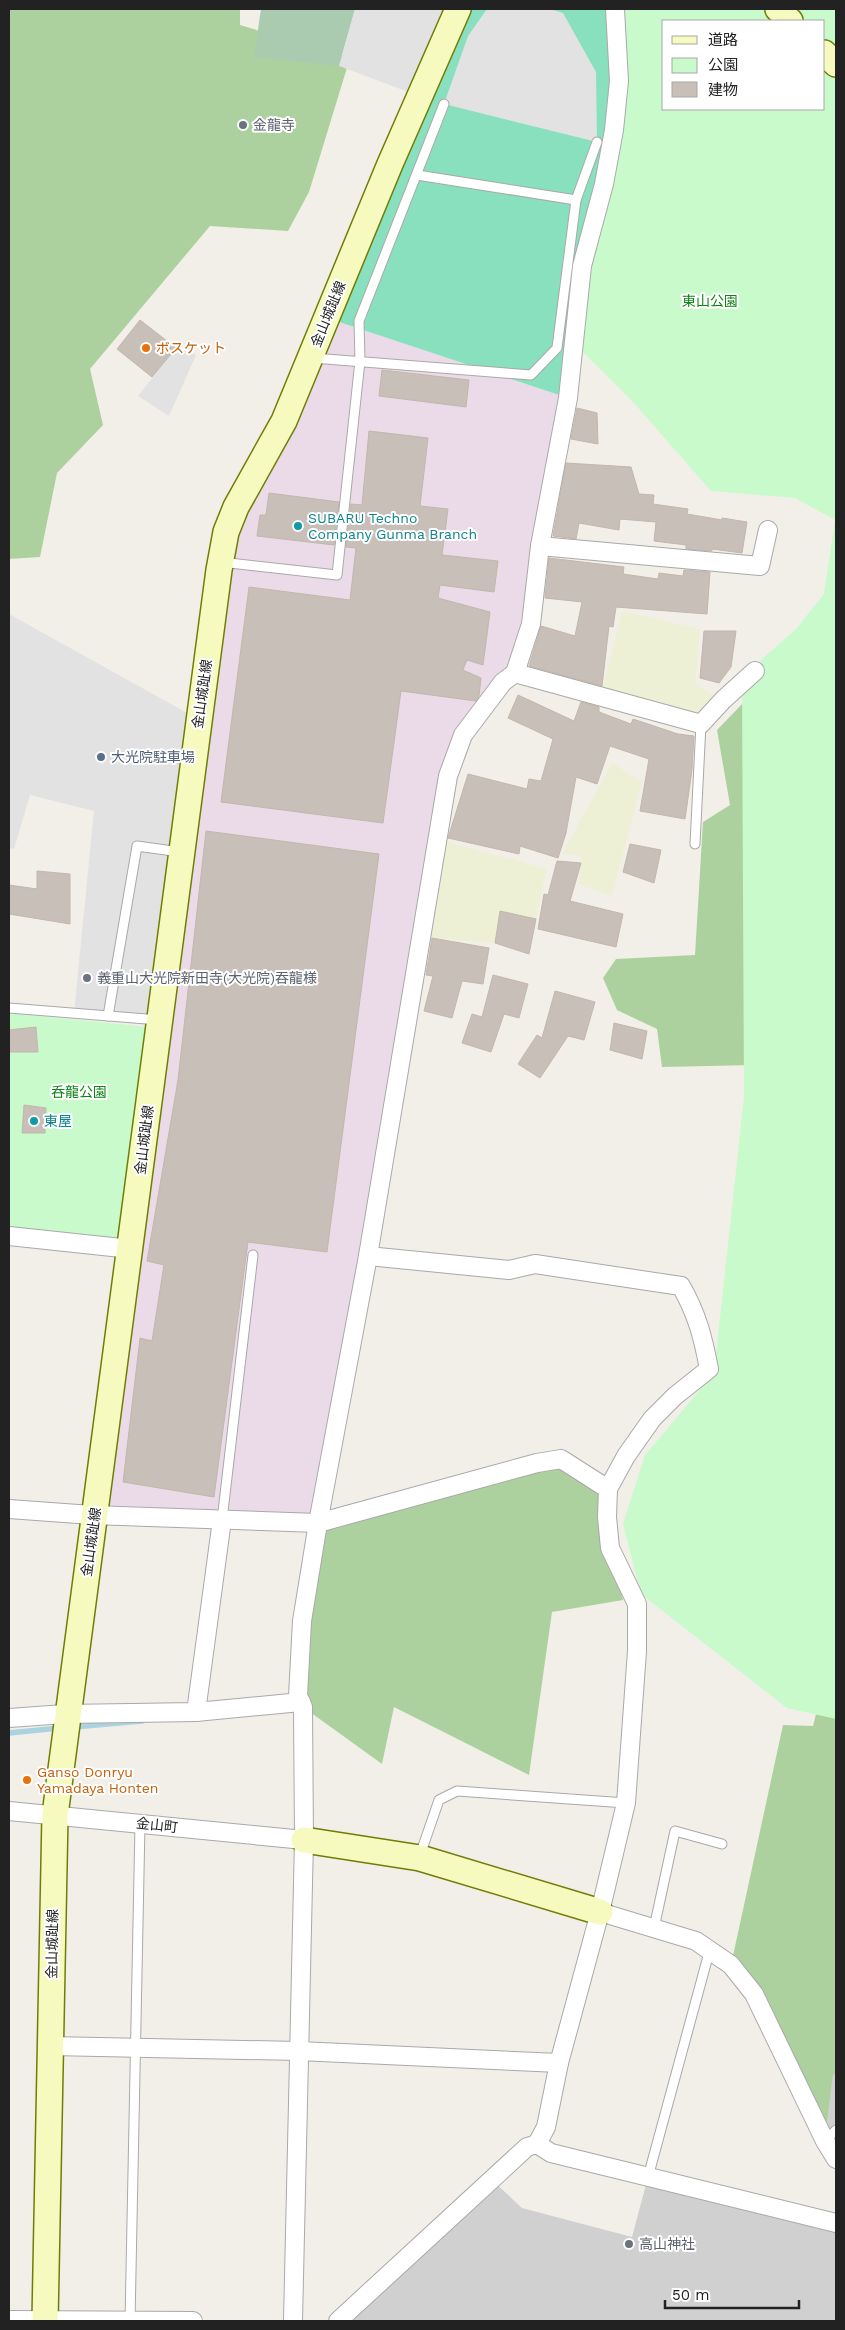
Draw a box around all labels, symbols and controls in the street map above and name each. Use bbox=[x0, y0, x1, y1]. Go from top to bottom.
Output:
legend bbox=[662, 20, 825, 110]
text: 道路 bbox=[708, 31, 738, 49]
text: 公園 bbox=[708, 56, 738, 74]
text: 建物 bbox=[708, 81, 738, 99]
place label: 金龍寺 bbox=[253, 117, 295, 133]
marker: 金龍寺 bbox=[237, 119, 249, 131]
street label: 金山城趾線 bbox=[307, 279, 349, 349]
park label: 東山公園 bbox=[682, 293, 738, 309]
place label: ボスケット bbox=[156, 340, 226, 356]
marker: ボスケット bbox=[140, 342, 152, 354]
place label: SUBARU Techno Company Gunma Branch bbox=[308, 510, 477, 542]
marker: SUBARU Techno Company Gunma Branch bbox=[292, 520, 304, 532]
street label: 金山城趾線 bbox=[189, 658, 215, 730]
place label: 大光院駐車場 bbox=[111, 749, 195, 765]
marker: 大光院駐車場 bbox=[95, 751, 107, 763]
place label: 義重山大光院新田寺(大光院)吞龍様 bbox=[97, 970, 317, 986]
marker: 義重山大光院新田寺(大光院)吞龍様 bbox=[81, 972, 93, 984]
park label: 呑龍公園 bbox=[51, 1084, 107, 1100]
street label: 金山城趾線 bbox=[132, 1104, 156, 1176]
place label: 東屋 bbox=[44, 1113, 72, 1129]
marker: 東屋 bbox=[28, 1115, 40, 1127]
street label: 金山城趾線 bbox=[78, 1506, 104, 1578]
place label: Ganso Donryu Yamadaya Honten bbox=[37, 1764, 158, 1796]
marker: Ganso Donryu Yamadaya Honten bbox=[21, 1774, 33, 1786]
street label: 金山町 bbox=[135, 1815, 179, 1835]
street label: 金山城趾線 bbox=[43, 1909, 61, 1979]
place label: 高山神社 bbox=[639, 2236, 695, 2252]
marker: 高山神社 bbox=[623, 2238, 635, 2250]
scale bar bbox=[665, 2278, 799, 2310]
text: 50 m bbox=[672, 2286, 709, 2304]

